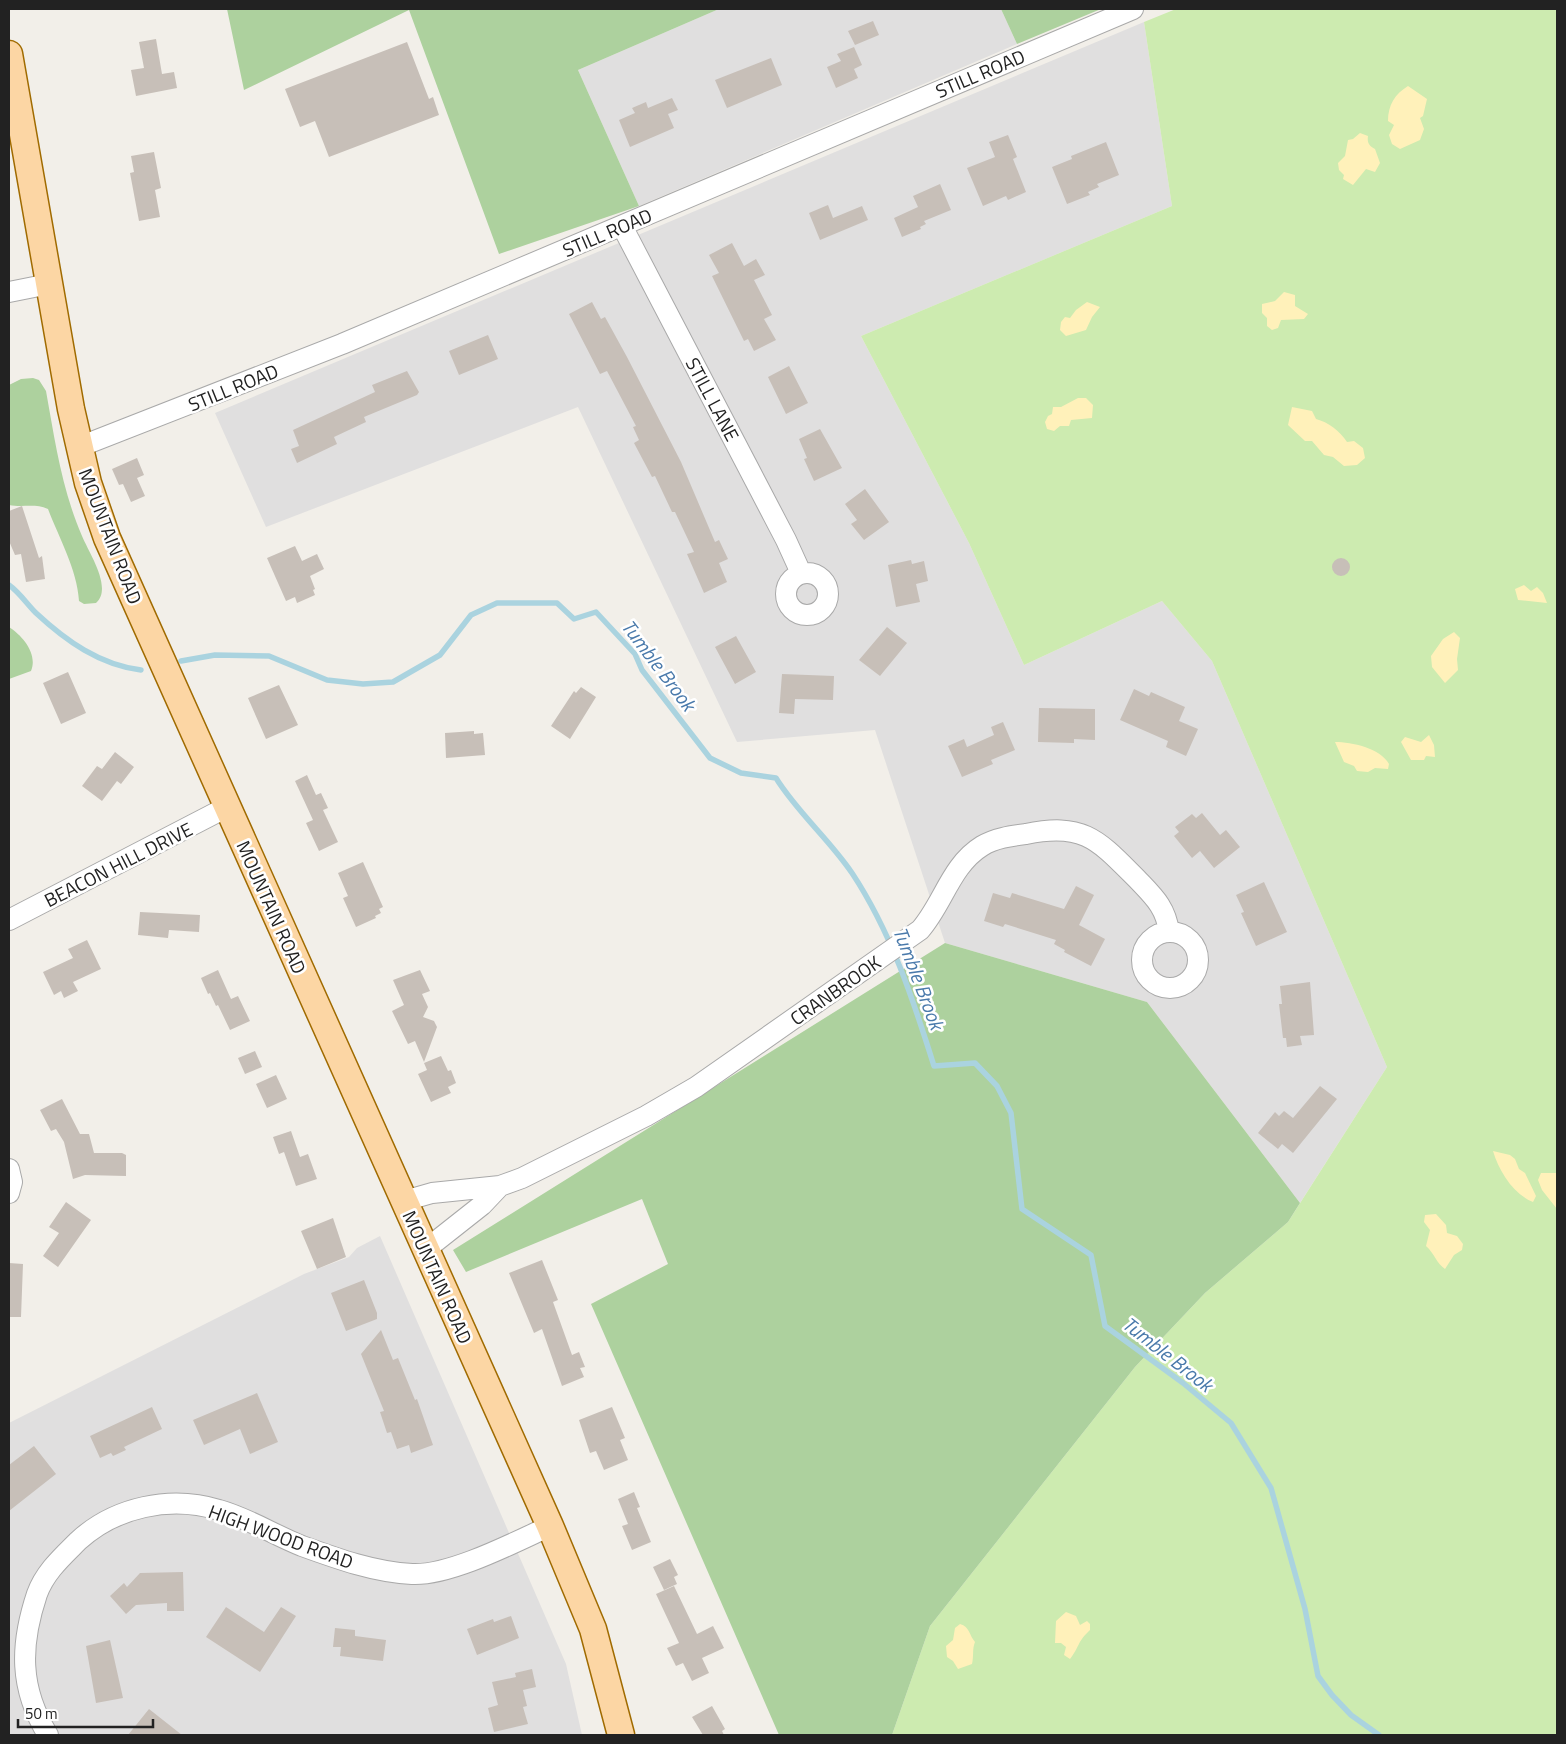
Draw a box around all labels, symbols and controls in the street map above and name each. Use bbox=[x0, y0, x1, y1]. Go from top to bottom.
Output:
street label: STILL ROAD bbox=[931, 41, 1029, 105]
street label: STILL ROAD bbox=[558, 200, 656, 264]
street label: STILL LANE bbox=[679, 352, 747, 446]
street label: STILL ROAD bbox=[184, 356, 282, 418]
street label: MOUNTAIN ROAD bbox=[72, 464, 150, 608]
water label: Tumble Brook bbox=[614, 613, 705, 719]
street label: BEACON HILL DRIVE bbox=[39, 814, 197, 914]
street label: MOUNTAIN ROAD bbox=[230, 836, 314, 978]
water label: Tumble Brook bbox=[885, 922, 954, 1036]
street label: CRANBROOK bbox=[784, 948, 887, 1032]
street label: MOUNTAIN ROAD bbox=[396, 1206, 480, 1348]
water label: Tumble Brook bbox=[1116, 1309, 1222, 1401]
street label: HIGH WOOD ROAD bbox=[205, 1496, 357, 1576]
scale bar bbox=[18, 1696, 152, 1728]
text: 50 m bbox=[25, 1702, 58, 1725]

